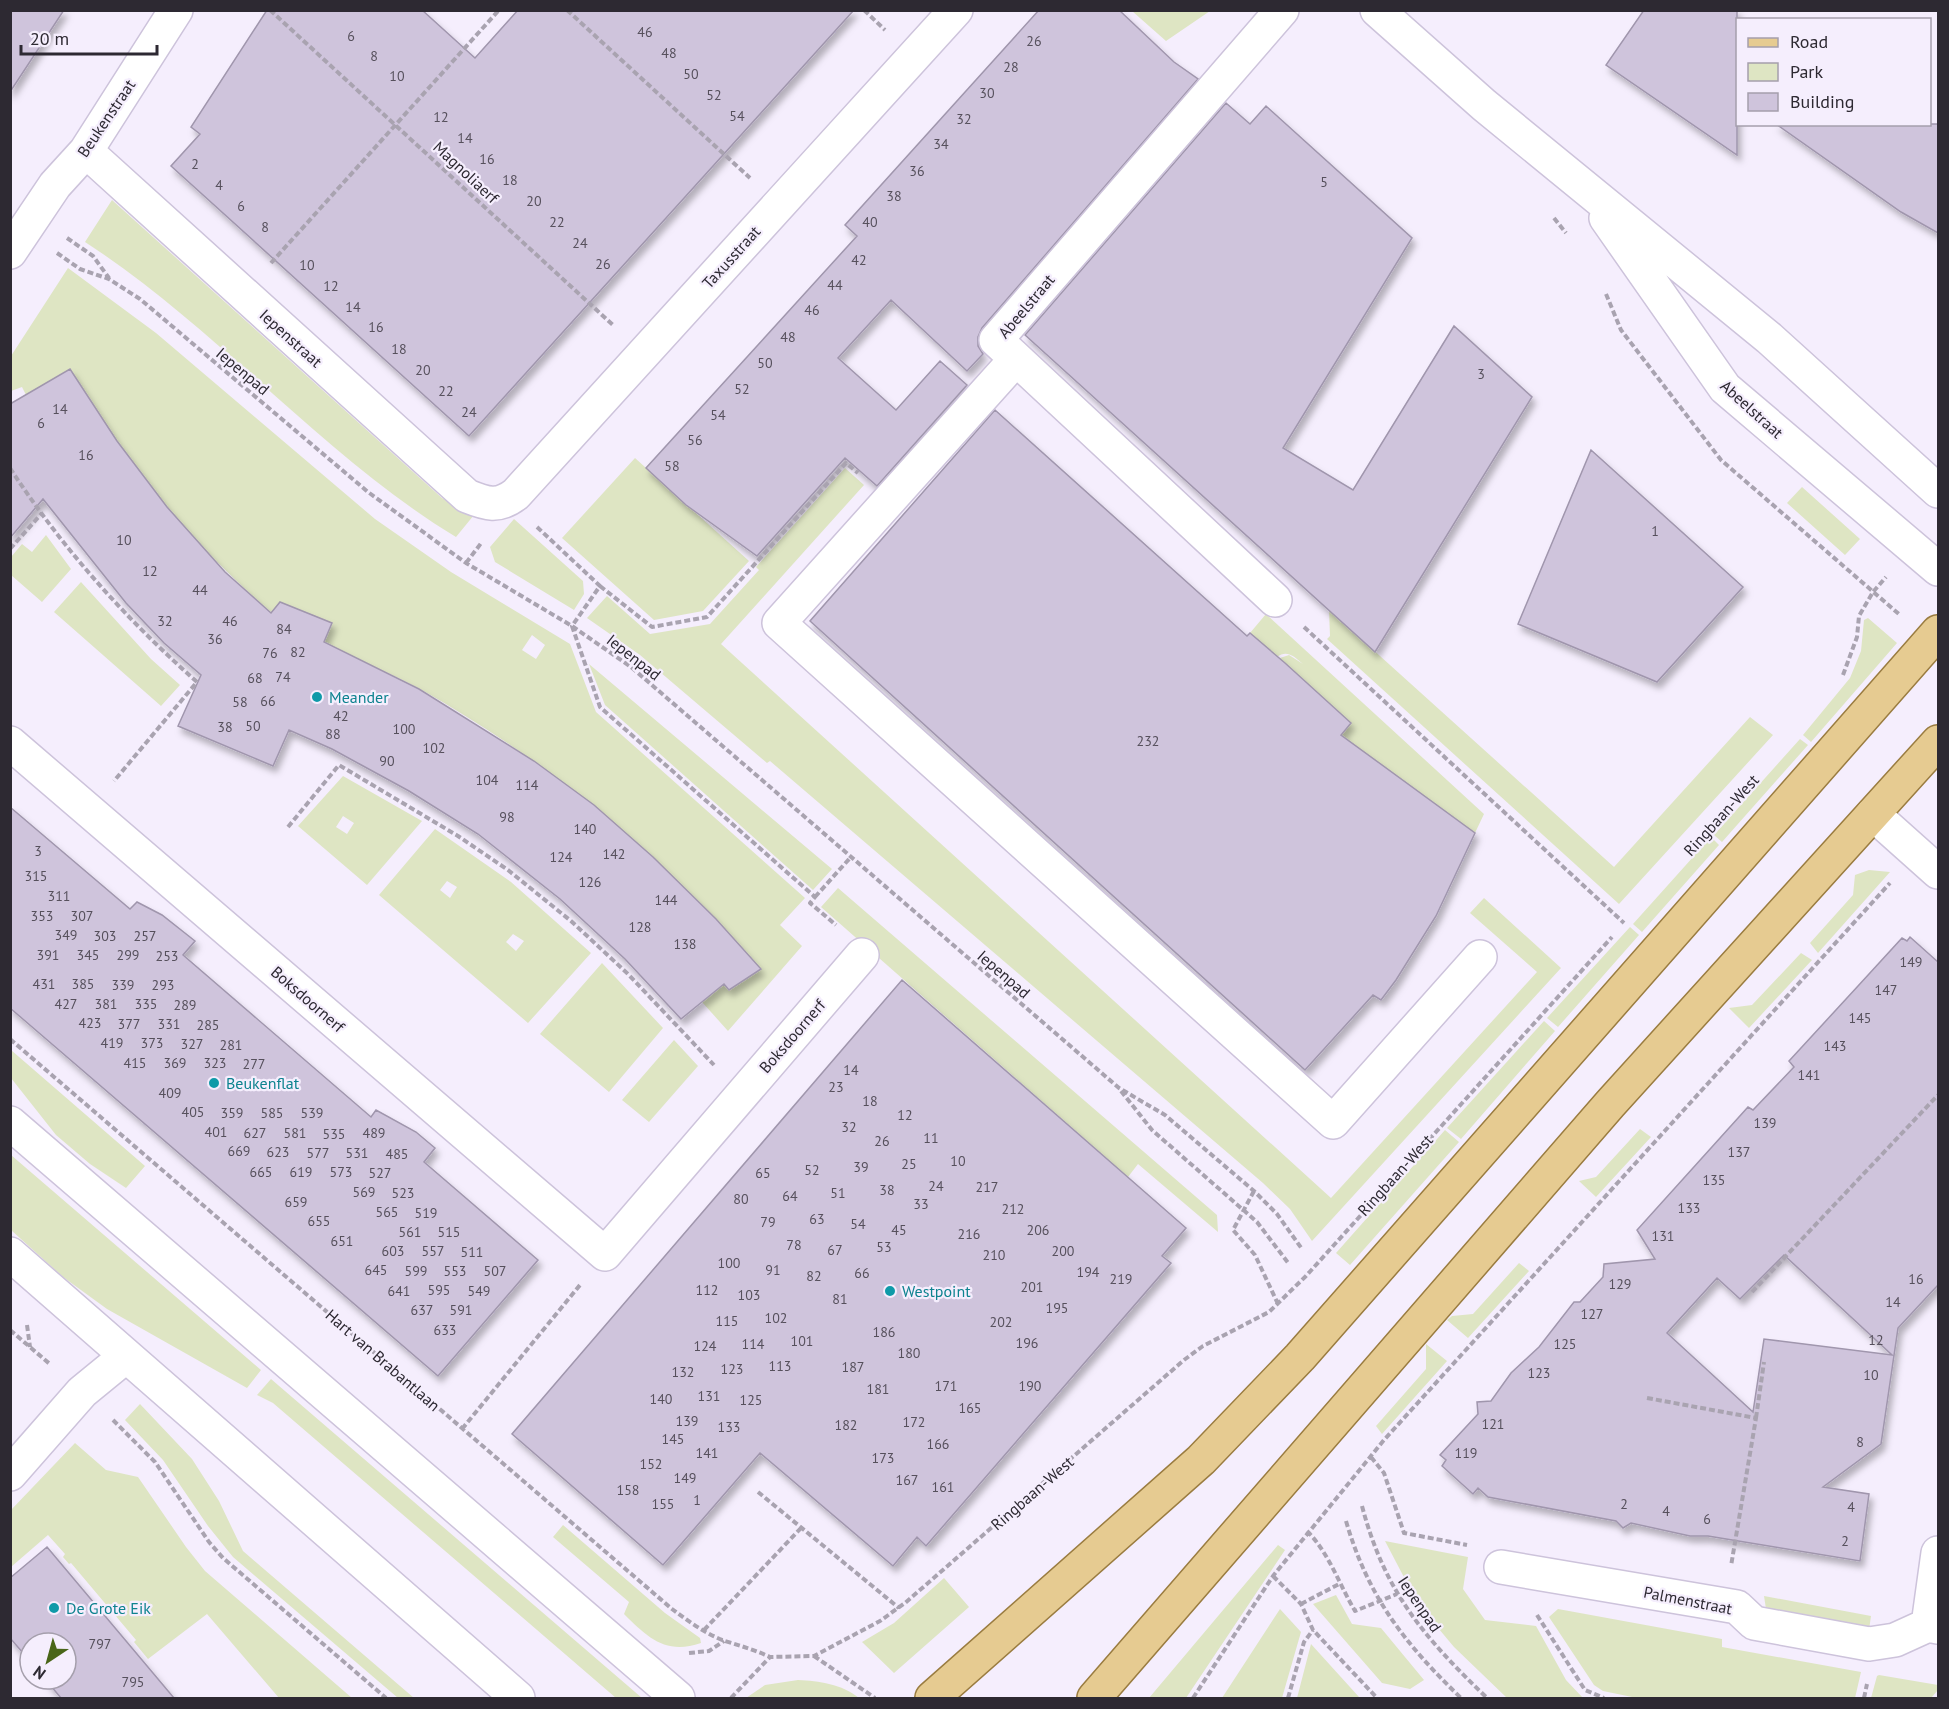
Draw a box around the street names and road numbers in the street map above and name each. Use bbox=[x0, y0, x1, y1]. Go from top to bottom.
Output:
street label: Beukenstraat bbox=[73, 75, 140, 161]
street label: Magnoliaerf bbox=[429, 137, 503, 208]
street label: Taxusstraat bbox=[698, 221, 765, 293]
street label: Abeelstraat bbox=[993, 269, 1059, 342]
street label: Iepenstraat bbox=[256, 305, 327, 372]
street label: Iepenpad bbox=[212, 343, 274, 399]
street label: Abeelstraat bbox=[1716, 376, 1788, 443]
street label: Iepenpad bbox=[603, 630, 665, 684]
street label: Ringbaan-West bbox=[1679, 770, 1763, 860]
street label: Iepenpad bbox=[973, 946, 1035, 1002]
street label: Boksdoornerf bbox=[267, 962, 350, 1037]
street label: Boksdoornerf bbox=[755, 994, 830, 1077]
street label: Ringbaan-West bbox=[1353, 1130, 1437, 1220]
street label: Hart van Brabantlaan bbox=[322, 1305, 444, 1415]
street label: Ringbaan-West bbox=[987, 1451, 1078, 1534]
street label: Iepenpad bbox=[1394, 1572, 1446, 1636]
street label: Palmenstraat bbox=[1642, 1582, 1735, 1618]

